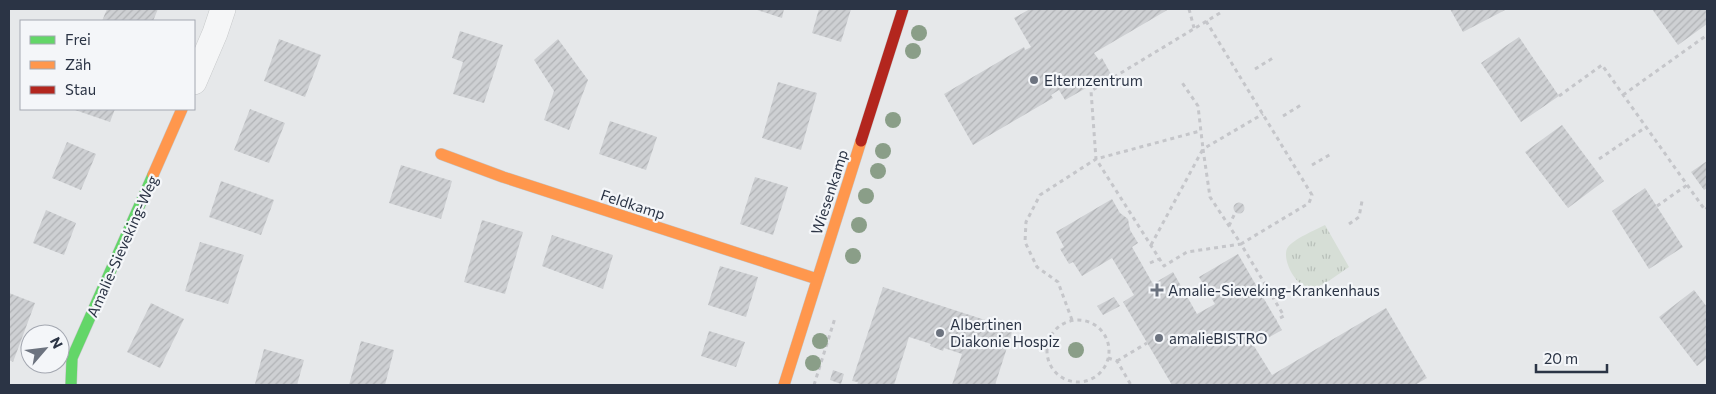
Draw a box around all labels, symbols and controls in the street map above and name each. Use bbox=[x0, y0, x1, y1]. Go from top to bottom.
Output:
legend bbox=[20, 20, 195, 110]
text: Frei bbox=[65, 30, 91, 48]
text: Zäh bbox=[65, 55, 91, 73]
place label: Elternzentrum bbox=[1044, 71, 1143, 89]
marker: Elternzentrum bbox=[1028, 74, 1040, 86]
text: Stau bbox=[65, 80, 96, 98]
street label: Wiesenkamp bbox=[807, 147, 851, 237]
street label: Amalie-Sieveking-Weg bbox=[83, 172, 161, 320]
street label: Feldkamp bbox=[599, 185, 668, 223]
place label: Amalie-Sieveking-Krankenhaus bbox=[1168, 281, 1380, 299]
marker: Amalie-Sieveking-Krankenhaus bbox=[1150, 283, 1164, 297]
place label: Albertinen Diakonie Hospiz bbox=[950, 315, 1060, 350]
north arrow bbox=[20, 324, 70, 374]
marker: Albertinen Diakonie Hospiz bbox=[934, 327, 946, 339]
place label: amalieBISTRO bbox=[1169, 329, 1268, 347]
marker: amalieBISTRO bbox=[1153, 332, 1165, 344]
text: N bbox=[47, 334, 67, 351]
scale bar bbox=[1536, 342, 1607, 374]
text: 20 m bbox=[1544, 349, 1578, 367]

